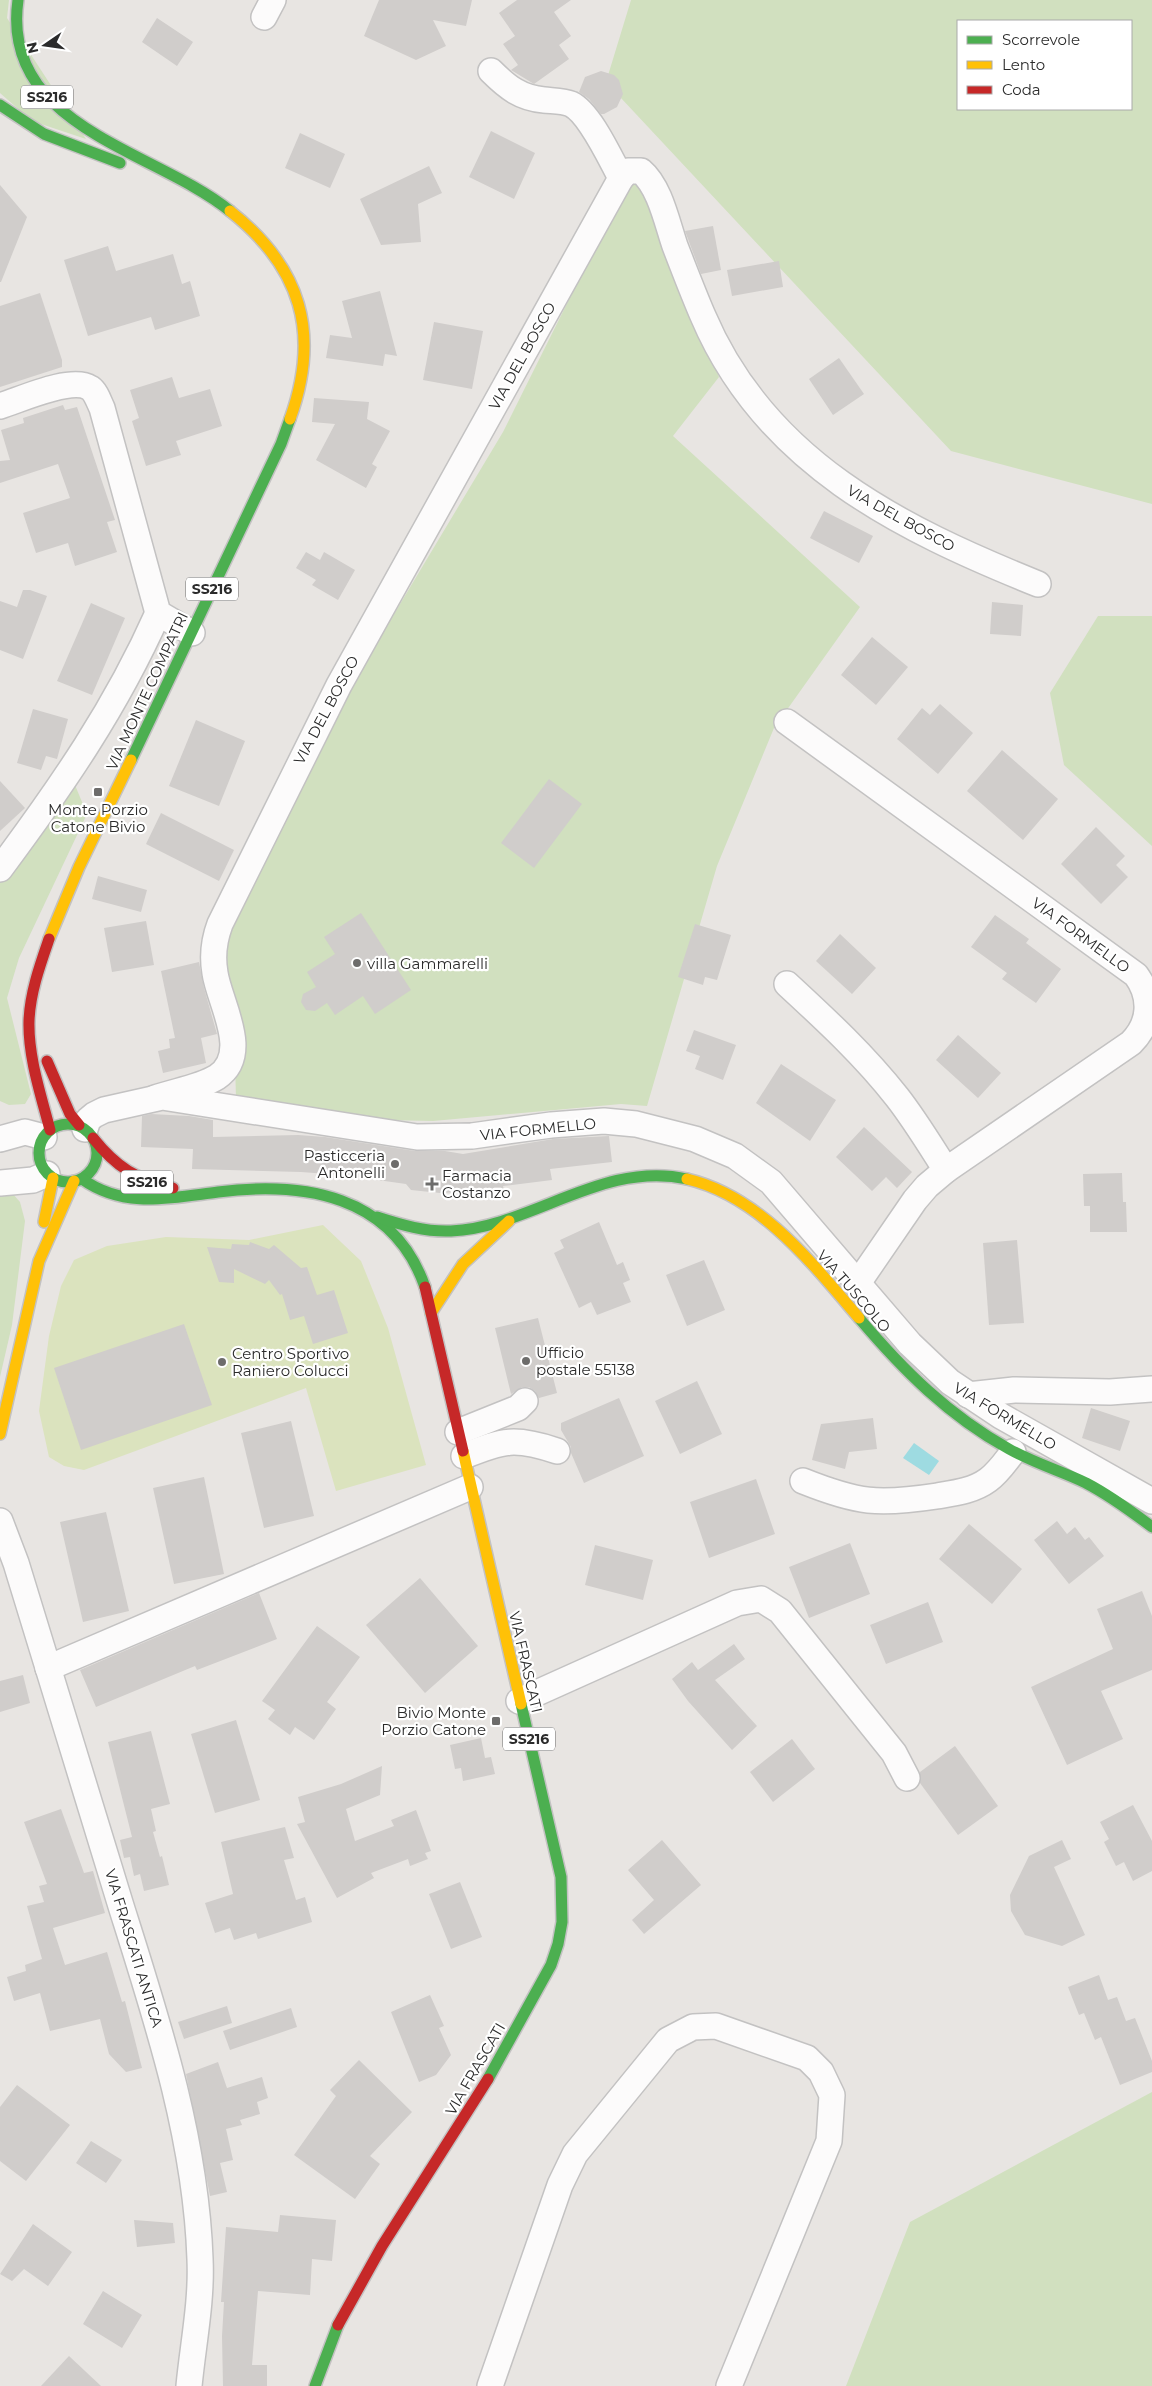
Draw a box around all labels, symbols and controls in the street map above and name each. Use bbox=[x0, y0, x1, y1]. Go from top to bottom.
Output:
north arrow bbox=[20, 20, 70, 70]
legend bbox=[957, 20, 1132, 110]
text: Scorrevole bbox=[1002, 30, 1080, 49]
text: N bbox=[22, 40, 42, 55]
text: Lento bbox=[1002, 55, 1045, 74]
text: Coda bbox=[1002, 80, 1041, 99]
road number: SS216 bbox=[21, 85, 73, 108]
street label: VIA DEL BOSCO bbox=[484, 299, 560, 413]
street label: VIA DEL BOSCO bbox=[844, 480, 958, 556]
road number: SS216 bbox=[186, 578, 238, 600]
street label: VIA MONTE COMPATRI bbox=[102, 609, 192, 773]
street label: VIA DEL BOSCO bbox=[289, 652, 363, 768]
marker: Monte Porzio Catone Bivio bbox=[92, 786, 104, 798]
place label: Monte Porzio Catone Bivio bbox=[48, 800, 148, 836]
street label: VIA FORMELLO bbox=[1028, 893, 1134, 977]
place label: villa Gammarelli bbox=[367, 954, 488, 973]
marker: villa Gammarelli bbox=[351, 957, 363, 969]
street label: VIA FORMELLO bbox=[479, 1113, 597, 1145]
place label: Pasticceria Antonelli bbox=[304, 1146, 385, 1182]
marker: Pasticceria Antonelli bbox=[389, 1158, 401, 1170]
place label: Farmacia Costanzo bbox=[442, 1166, 512, 1202]
road number: SS216 bbox=[121, 1170, 173, 1194]
marker: Farmacia Costanzo bbox=[426, 1178, 438, 1190]
street label: VIA TUSCOLO bbox=[813, 1246, 895, 1336]
place label: Ufficio postale 55138 bbox=[536, 1343, 635, 1379]
place label: Centro Sportivo Raniero Colucci bbox=[232, 1344, 349, 1380]
marker: Ufficio postale 55138 bbox=[520, 1355, 532, 1367]
marker: Centro Sportivo Raniero Colucci bbox=[216, 1356, 228, 1368]
street label: VIA FORMELLO bbox=[950, 1378, 1060, 1454]
street label: VIA FRASCATI bbox=[505, 1609, 547, 1715]
place label: Bivio Monte Porzio Catone bbox=[381, 1703, 486, 1739]
marker: Bivio Monte Porzio Catone bbox=[490, 1715, 502, 1727]
road number: SS216 bbox=[503, 1728, 555, 1750]
street label: VIA FRASCATI ANTICA bbox=[101, 1866, 167, 2030]
street label: VIA FRASCATI bbox=[441, 2019, 509, 2119]

